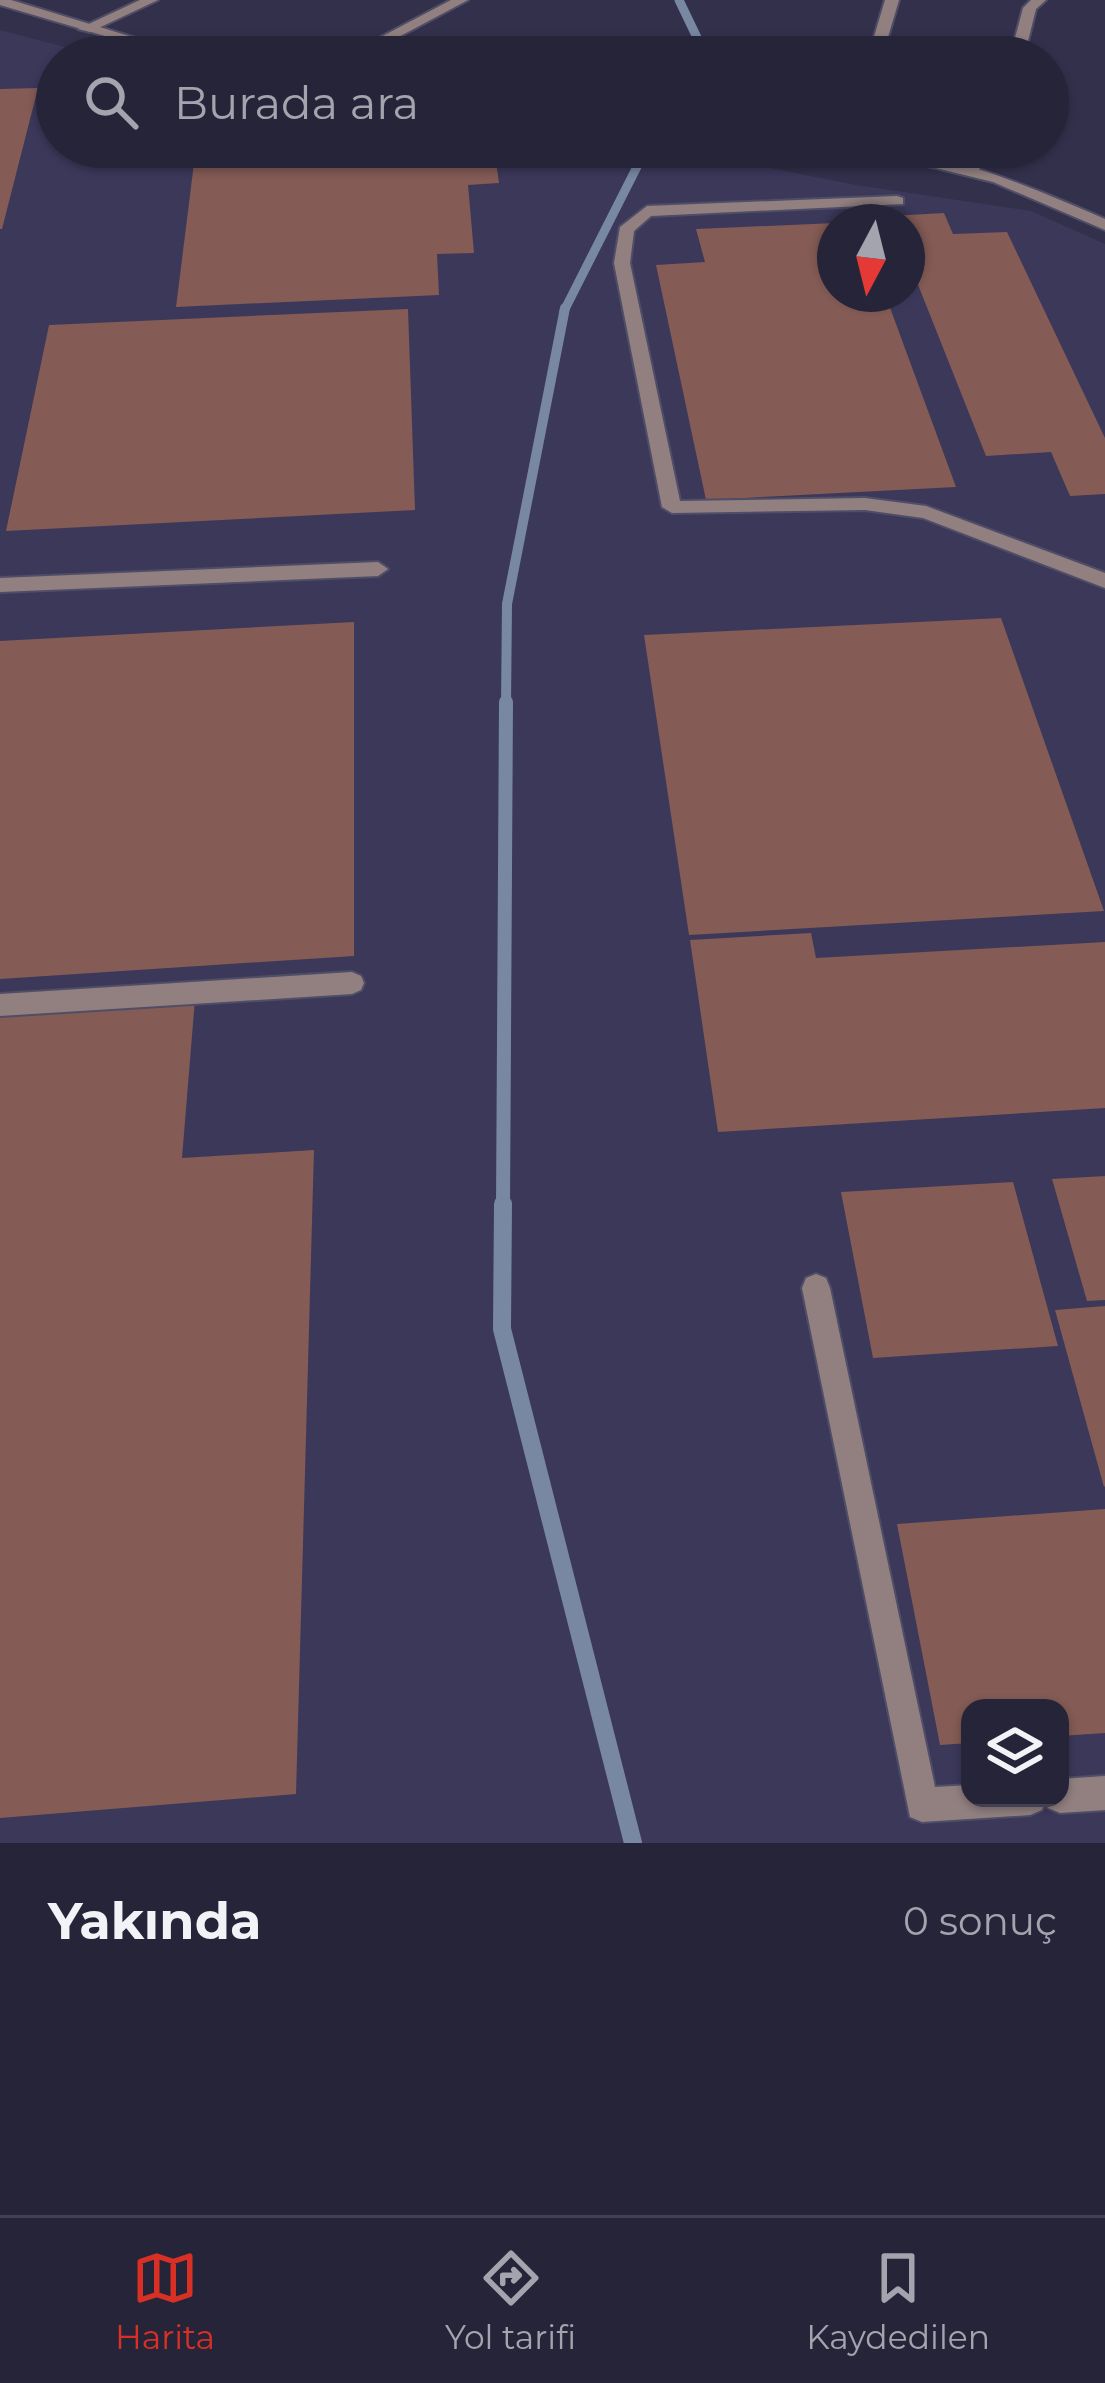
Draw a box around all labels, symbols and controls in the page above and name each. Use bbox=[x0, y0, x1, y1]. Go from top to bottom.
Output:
search box bbox=[36, 36, 1069, 168]
icon: search bbox=[78, 69, 144, 135]
text: Burada ara bbox=[174, 75, 419, 130]
north arrow bbox=[817, 204, 925, 312]
map controls bbox=[961, 1699, 1069, 1807]
button: layers bbox=[961, 1699, 1069, 1807]
text: Yakında bbox=[48, 1890, 261, 1952]
text: 0 sonuç bbox=[903, 1897, 1057, 1945]
tab: Harita bbox=[115, 2245, 215, 2357]
tab: Yol tarifi bbox=[445, 2245, 576, 2357]
tab: Kaydedilen bbox=[806, 2245, 990, 2357]

